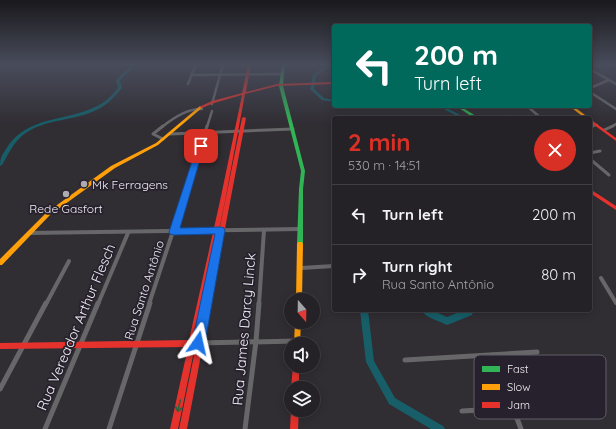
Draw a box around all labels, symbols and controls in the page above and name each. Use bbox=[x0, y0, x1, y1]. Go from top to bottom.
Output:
text: 200 m bbox=[414, 37, 498, 72]
icon: left bbox=[348, 40, 400, 92]
text: Turn left bbox=[414, 72, 482, 95]
text: 2 min bbox=[348, 127, 410, 157]
pin bbox=[184, 129, 218, 163]
button: close bbox=[534, 129, 576, 171]
icon: arrive bbox=[190, 135, 212, 157]
text: 530 m · 14:51 bbox=[348, 157, 420, 173]
place label: Mk Ferragens bbox=[92, 177, 168, 192]
marker: Mk Ferragens bbox=[79, 179, 89, 189]
marker: Rede Gasfort bbox=[61, 189, 71, 199]
place label: Rede Gasfort bbox=[29, 201, 103, 216]
icon: left bbox=[348, 204, 370, 226]
text: Turn left bbox=[382, 205, 444, 224]
text: 200 m bbox=[532, 205, 576, 224]
street label: Rua Santo Antônio bbox=[121, 238, 167, 342]
street label: Rua Vereador Arthur Flesch bbox=[33, 241, 119, 413]
street label: Rua James Darcy Linck bbox=[228, 252, 260, 406]
text: Turn right bbox=[382, 257, 453, 276]
icon: right bbox=[348, 264, 370, 286]
text: 80 m bbox=[541, 265, 576, 284]
text: Rua Santo Antônio bbox=[382, 276, 494, 292]
north arrow bbox=[284, 293, 320, 329]
map controls bbox=[284, 293, 320, 417]
position arrow bbox=[177, 322, 219, 364]
button: sound bbox=[284, 337, 320, 373]
legend bbox=[474, 355, 606, 419]
text: Fast bbox=[507, 362, 529, 376]
text: Slow bbox=[507, 380, 531, 394]
button: layers bbox=[284, 381, 320, 417]
text: Jam bbox=[507, 398, 530, 412]
one-way arrow bbox=[174, 399, 182, 412]

